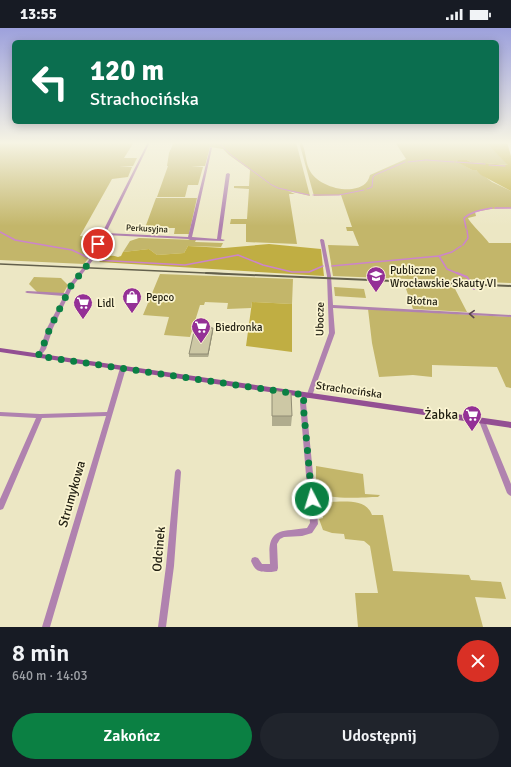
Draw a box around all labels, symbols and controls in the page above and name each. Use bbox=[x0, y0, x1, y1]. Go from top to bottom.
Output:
text: 13:55 bbox=[20, 5, 57, 23]
text: 120 m bbox=[90, 54, 164, 88]
icon: left bbox=[24, 56, 76, 108]
text: Strachocińska bbox=[90, 88, 199, 110]
street label: Perkusyjna bbox=[126, 222, 169, 236]
pin bbox=[81, 227, 115, 261]
icon: arrive bbox=[87, 233, 109, 255]
place label: Publiczne Wrocławskie Skauty VI bbox=[390, 264, 496, 290]
school or university icon: Publiczne Wrocławskie Skauty VI bbox=[365, 265, 387, 293]
shop icon: Pepco bbox=[121, 286, 143, 314]
place label: Pepco bbox=[146, 291, 174, 304]
supermarket icon: Lidl bbox=[72, 292, 94, 320]
street label: Błotna bbox=[406, 294, 438, 308]
place label: Lidl bbox=[97, 297, 115, 310]
street label: Ubocze bbox=[313, 302, 327, 336]
one-way arrow bbox=[469, 309, 475, 318]
supermarket icon: Biedronka bbox=[190, 316, 212, 344]
place label: Biedronka bbox=[215, 321, 263, 334]
street label: Strachocińska bbox=[315, 379, 383, 401]
supermarket icon: Żabka bbox=[461, 404, 483, 432]
place label: Żabka bbox=[424, 407, 458, 423]
street label: Strumykowa bbox=[55, 459, 89, 529]
position arrow bbox=[291, 478, 333, 520]
street label: Odcinek bbox=[149, 525, 169, 572]
text: 8 min bbox=[12, 638, 69, 668]
button: close bbox=[457, 640, 499, 682]
text: 640 m · 14:03 bbox=[12, 668, 88, 684]
button: Zakończ bbox=[12, 713, 252, 759]
button: Udostępnij bbox=[260, 713, 499, 759]

